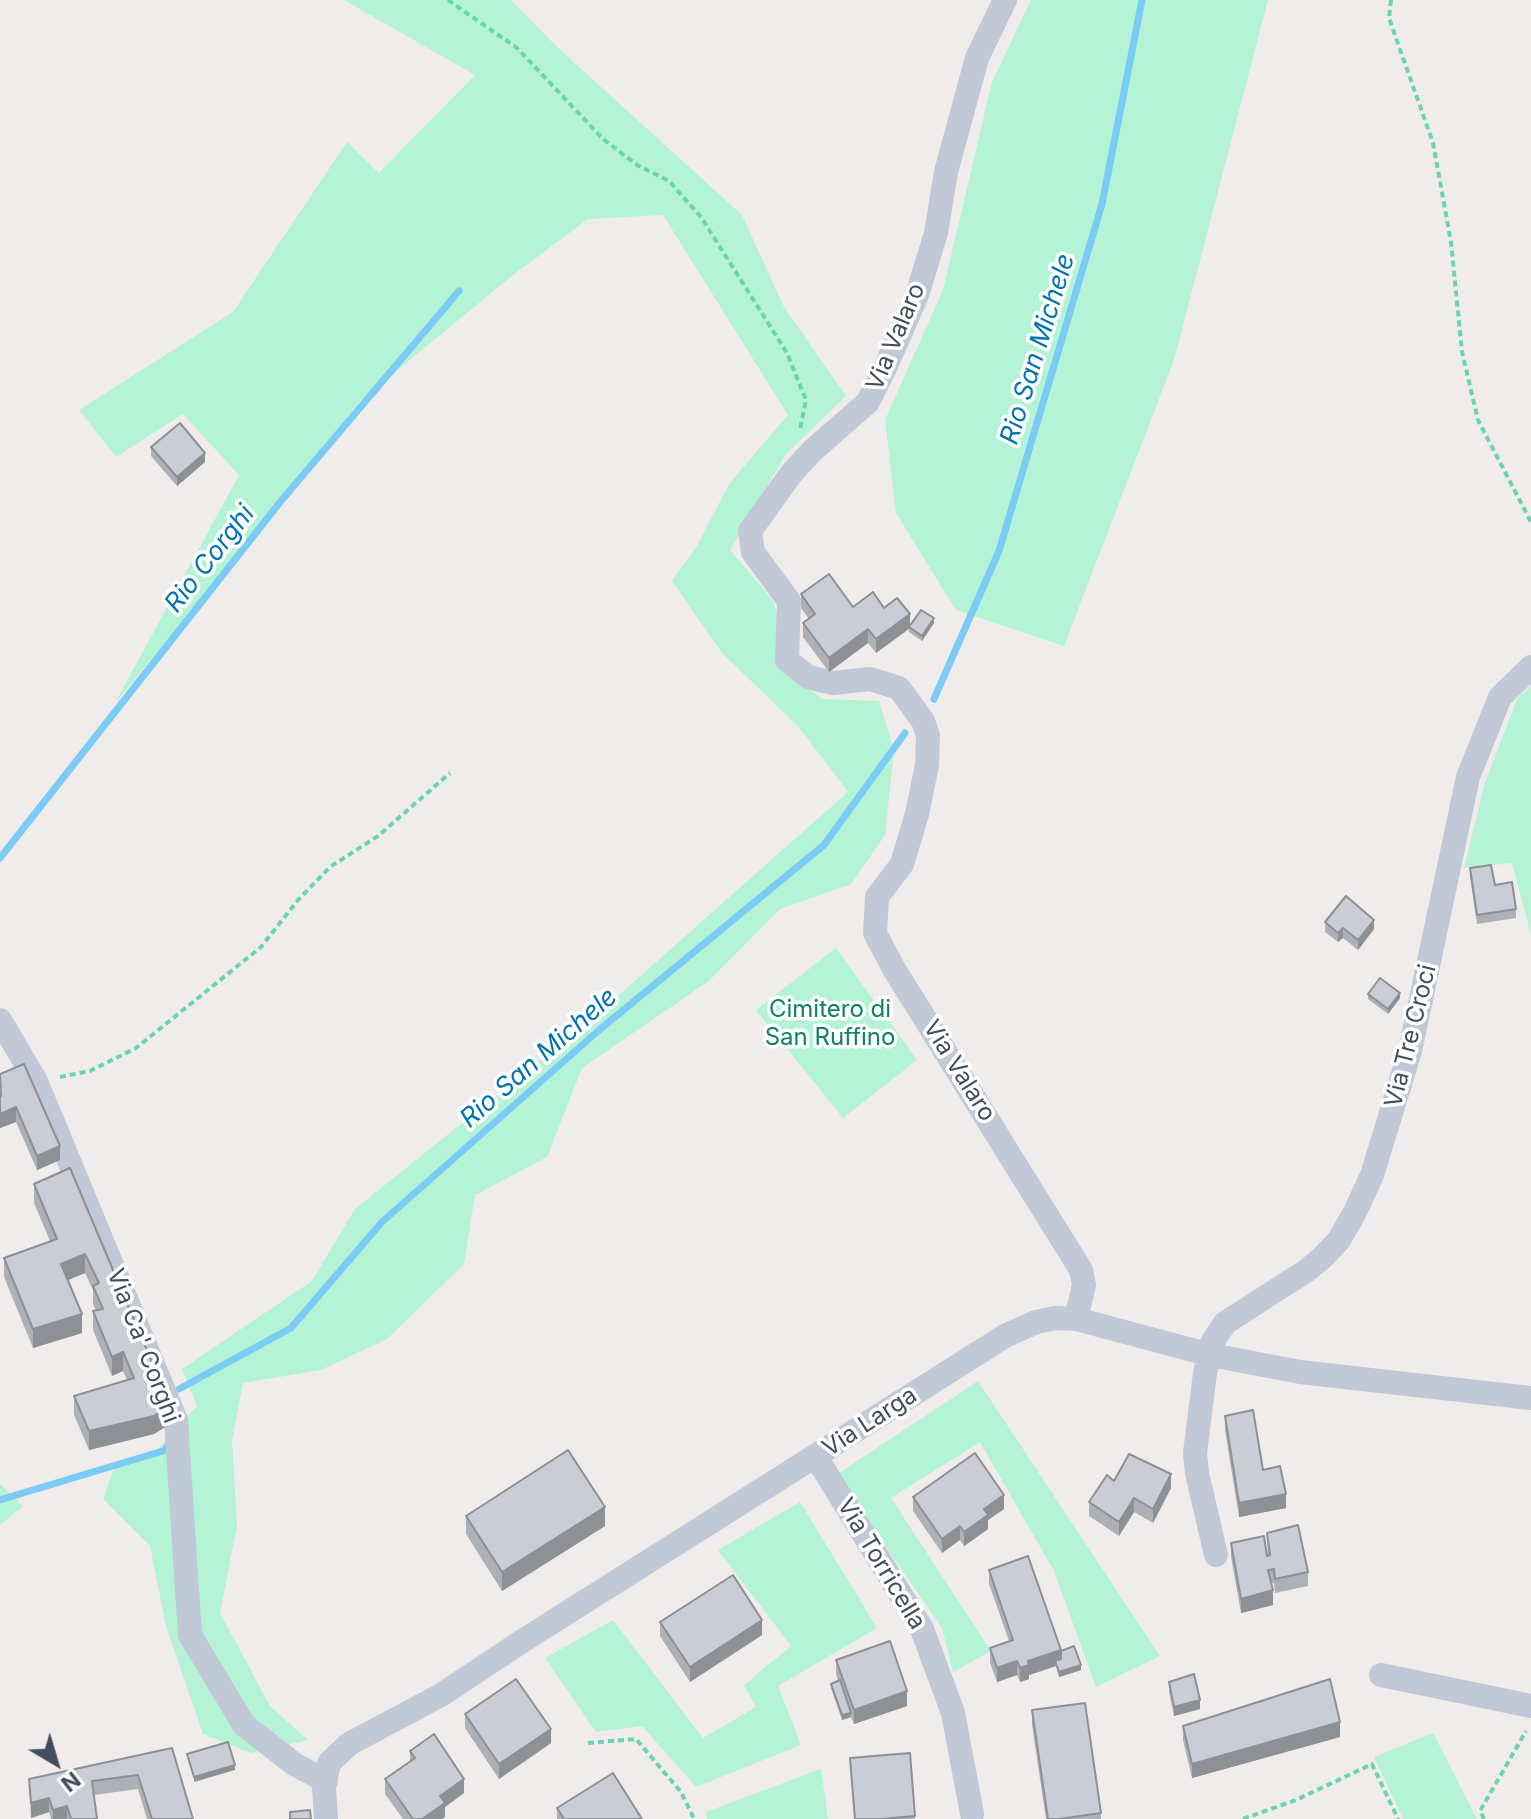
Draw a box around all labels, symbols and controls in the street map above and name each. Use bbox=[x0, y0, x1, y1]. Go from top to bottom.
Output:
water label: Rio San Michele bbox=[994, 250, 1082, 448]
street label: Via Valaro bbox=[861, 279, 931, 395]
water label: Rio Corghi bbox=[158, 499, 262, 619]
street label: Via Tre Croci bbox=[1379, 962, 1443, 1110]
water label: Rio San Michele bbox=[454, 981, 624, 1135]
park label: Cimitero di San Ruffino bbox=[765, 996, 895, 1052]
street label: Via Valaro bbox=[917, 1015, 1001, 1127]
street label: Via Ca' Corghi bbox=[100, 1265, 186, 1427]
street label: Via Larga bbox=[818, 1381, 922, 1463]
street label: Via Torricella bbox=[831, 1493, 931, 1635]
north arrow bbox=[16, 1723, 96, 1803]
text: N bbox=[56, 1767, 85, 1797]

